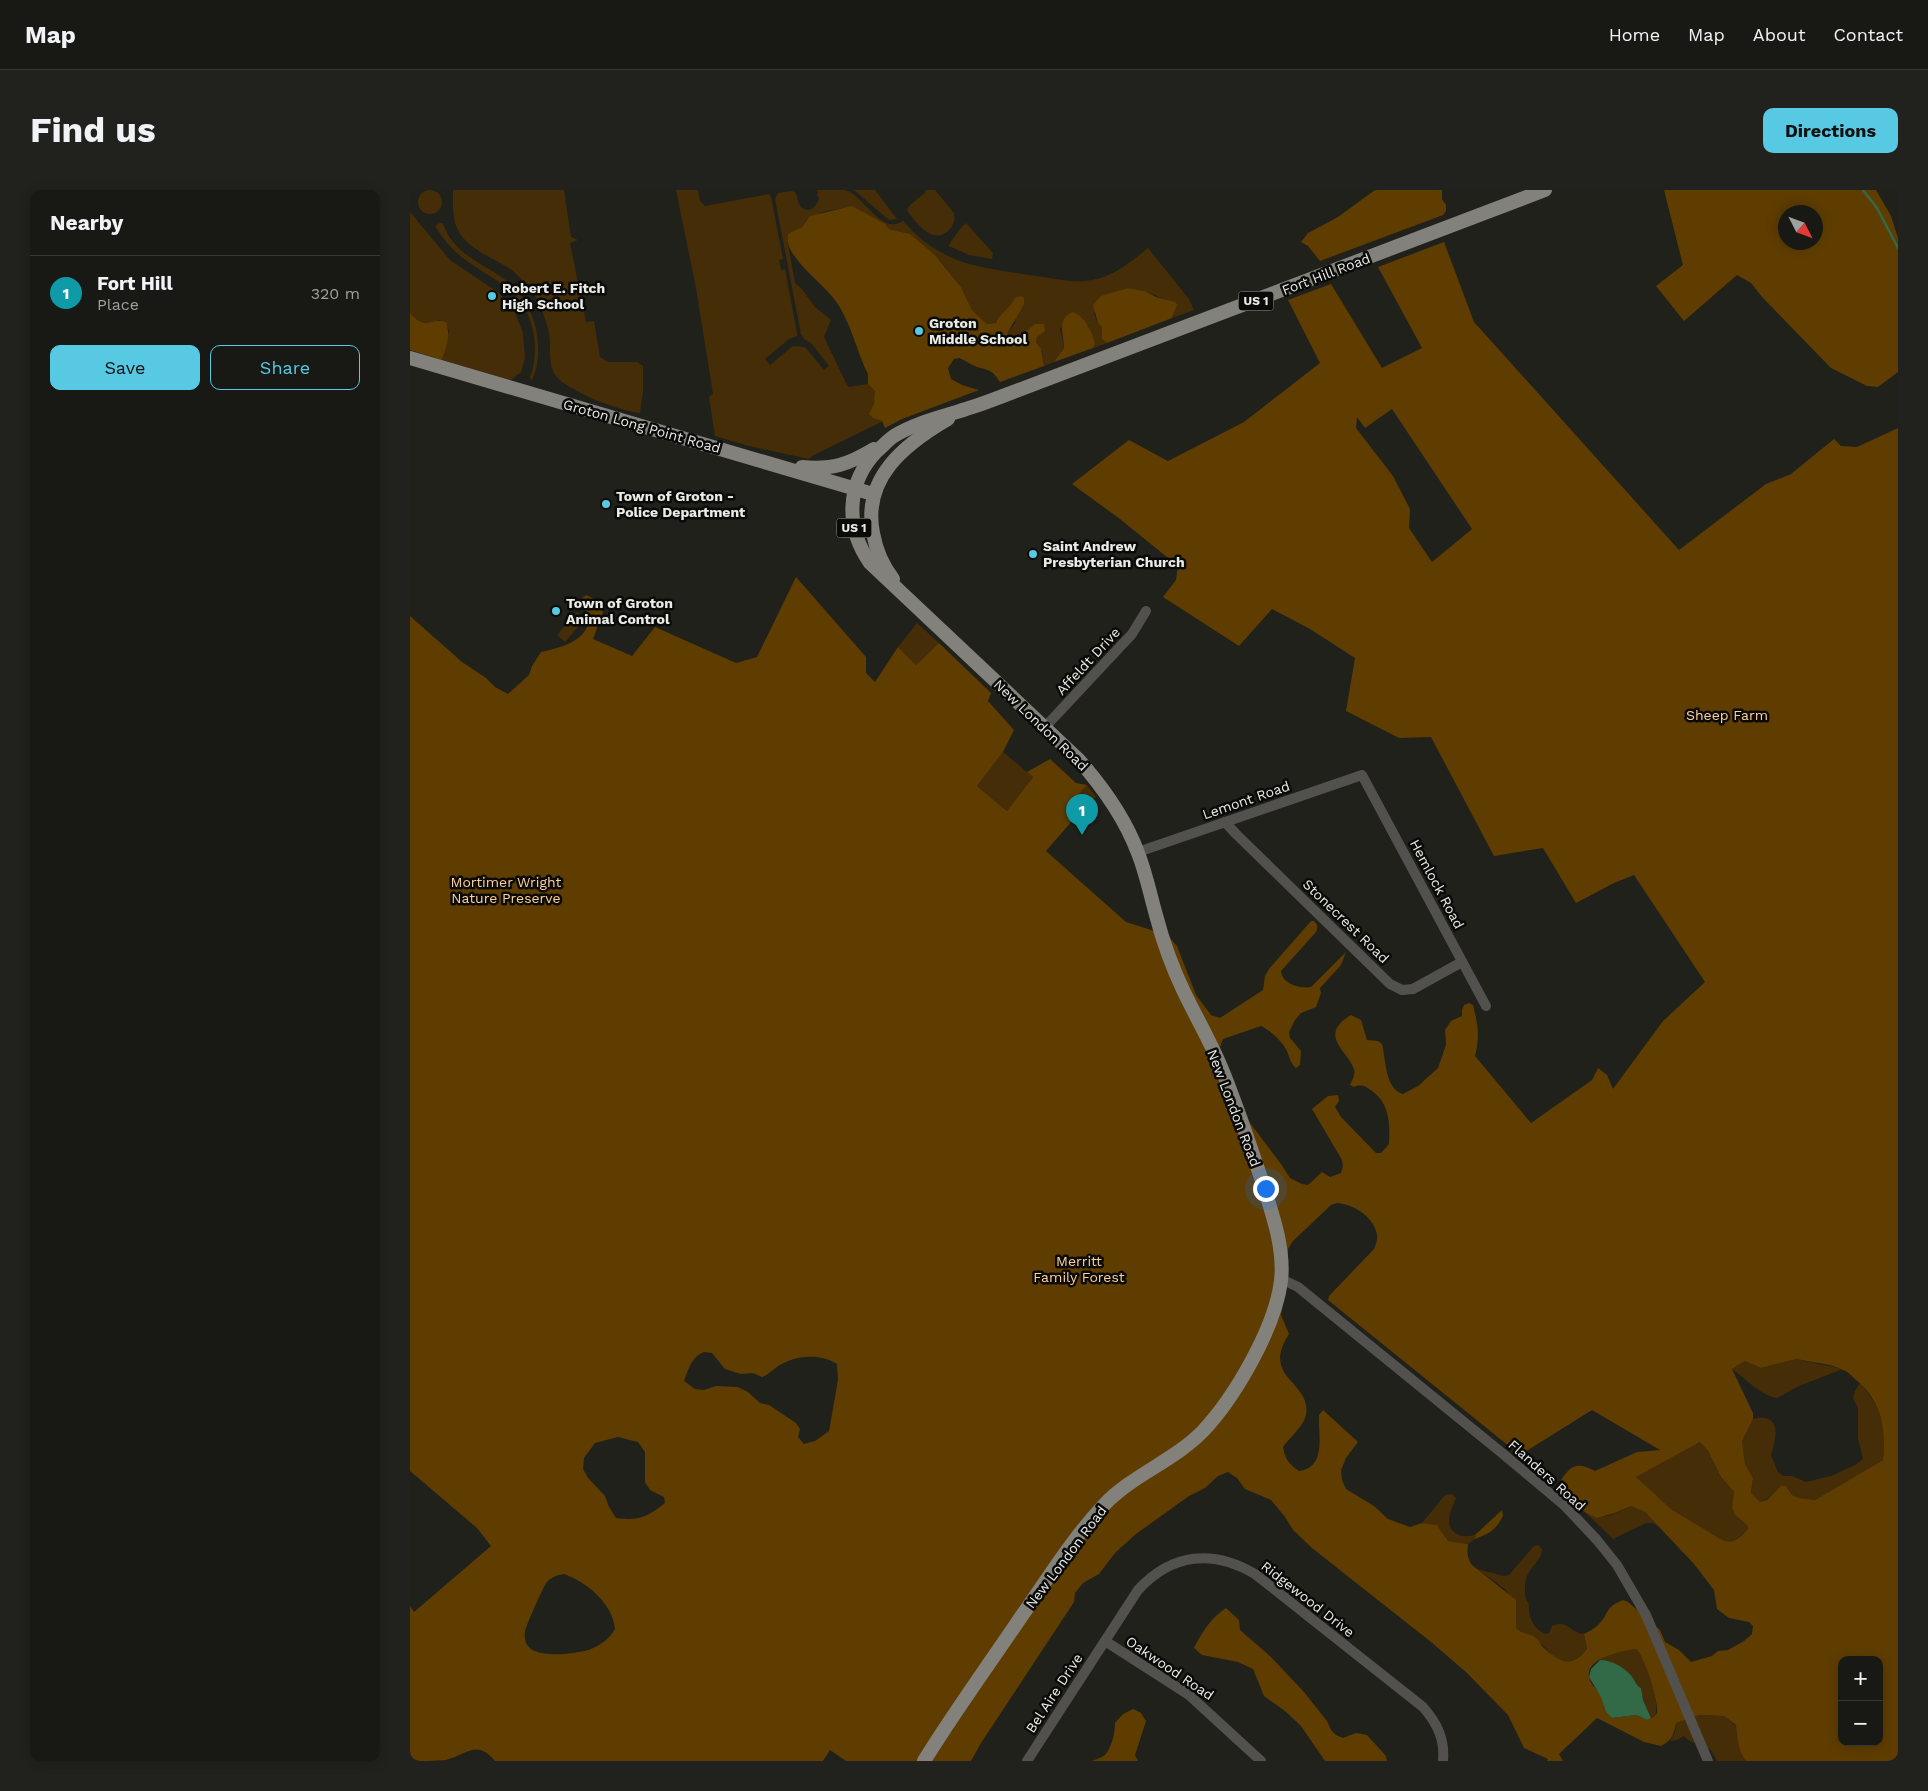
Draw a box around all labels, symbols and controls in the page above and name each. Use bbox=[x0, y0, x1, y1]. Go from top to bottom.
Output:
text: Map bbox=[25, 21, 76, 49]
text: Home bbox=[1609, 24, 1660, 45]
text: Map bbox=[1688, 24, 1725, 45]
text: About bbox=[1753, 24, 1805, 45]
text: Contact bbox=[1833, 24, 1903, 45]
button: Directions bbox=[1763, 108, 1898, 153]
text: Find us bbox=[30, 109, 156, 151]
north arrow bbox=[1778, 205, 1823, 250]
text: Nearby bbox=[50, 210, 123, 235]
street label: Fort Hill Road bbox=[1280, 250, 1372, 298]
text: Fort Hill bbox=[97, 272, 173, 295]
place label: Robert E. Fitch High School bbox=[502, 280, 605, 312]
text: 1 bbox=[63, 284, 69, 303]
text: 320 m bbox=[311, 284, 360, 303]
marker: Robert E. Fitch High School bbox=[486, 290, 498, 302]
road number: US 1 bbox=[1238, 292, 1274, 310]
text: Place bbox=[97, 295, 139, 314]
place label: Groton Middle School bbox=[929, 315, 1027, 347]
marker: Groton Middle School bbox=[913, 325, 925, 337]
button: Save bbox=[50, 345, 200, 390]
button: Share bbox=[210, 345, 360, 390]
street label: Groton Long Point Road bbox=[561, 396, 723, 456]
place label: Town of Groton - Police Department bbox=[616, 488, 745, 520]
marker: Town of Groton - Police Department bbox=[600, 498, 612, 510]
road number: US 1 bbox=[836, 518, 872, 538]
place label: Saint Andrew Presbyterian Church bbox=[1043, 538, 1185, 570]
marker: Saint Andrew Presbyterian Church bbox=[1027, 548, 1039, 560]
place label: Town of Groton Animal Control bbox=[566, 595, 673, 627]
marker: Town of Groton Animal Control bbox=[550, 605, 562, 617]
street label: Affeldt Drive bbox=[1053, 624, 1123, 698]
street label: New London Road bbox=[991, 676, 1091, 774]
park label: Sheep Farm bbox=[1686, 707, 1768, 723]
street label: Lemont Road bbox=[1200, 778, 1292, 822]
pin: 1 bbox=[1066, 794, 1098, 835]
street label: Hemlock Road bbox=[1407, 837, 1467, 931]
park label: Mortimer Wright Nature Preserve bbox=[451, 874, 562, 906]
street label: Stonecrest Road bbox=[1300, 876, 1392, 966]
street label: New London Road bbox=[1204, 1047, 1264, 1169]
your location bbox=[1253, 1176, 1279, 1202]
park label: Merritt Family Forest bbox=[1033, 1253, 1125, 1285]
street label: Flanders Road bbox=[1505, 1436, 1589, 1514]
street label: New London Road bbox=[1022, 1503, 1110, 1611]
street label: Ridgewood Drive bbox=[1258, 1558, 1358, 1640]
street label: Oakwood Road bbox=[1123, 1633, 1217, 1703]
street label: Bel Aire Drive bbox=[1022, 1650, 1086, 1736]
map controls bbox=[1838, 1656, 1883, 1746]
button: + bbox=[1838, 1656, 1883, 1701]
button: − bbox=[1838, 1701, 1883, 1746]

